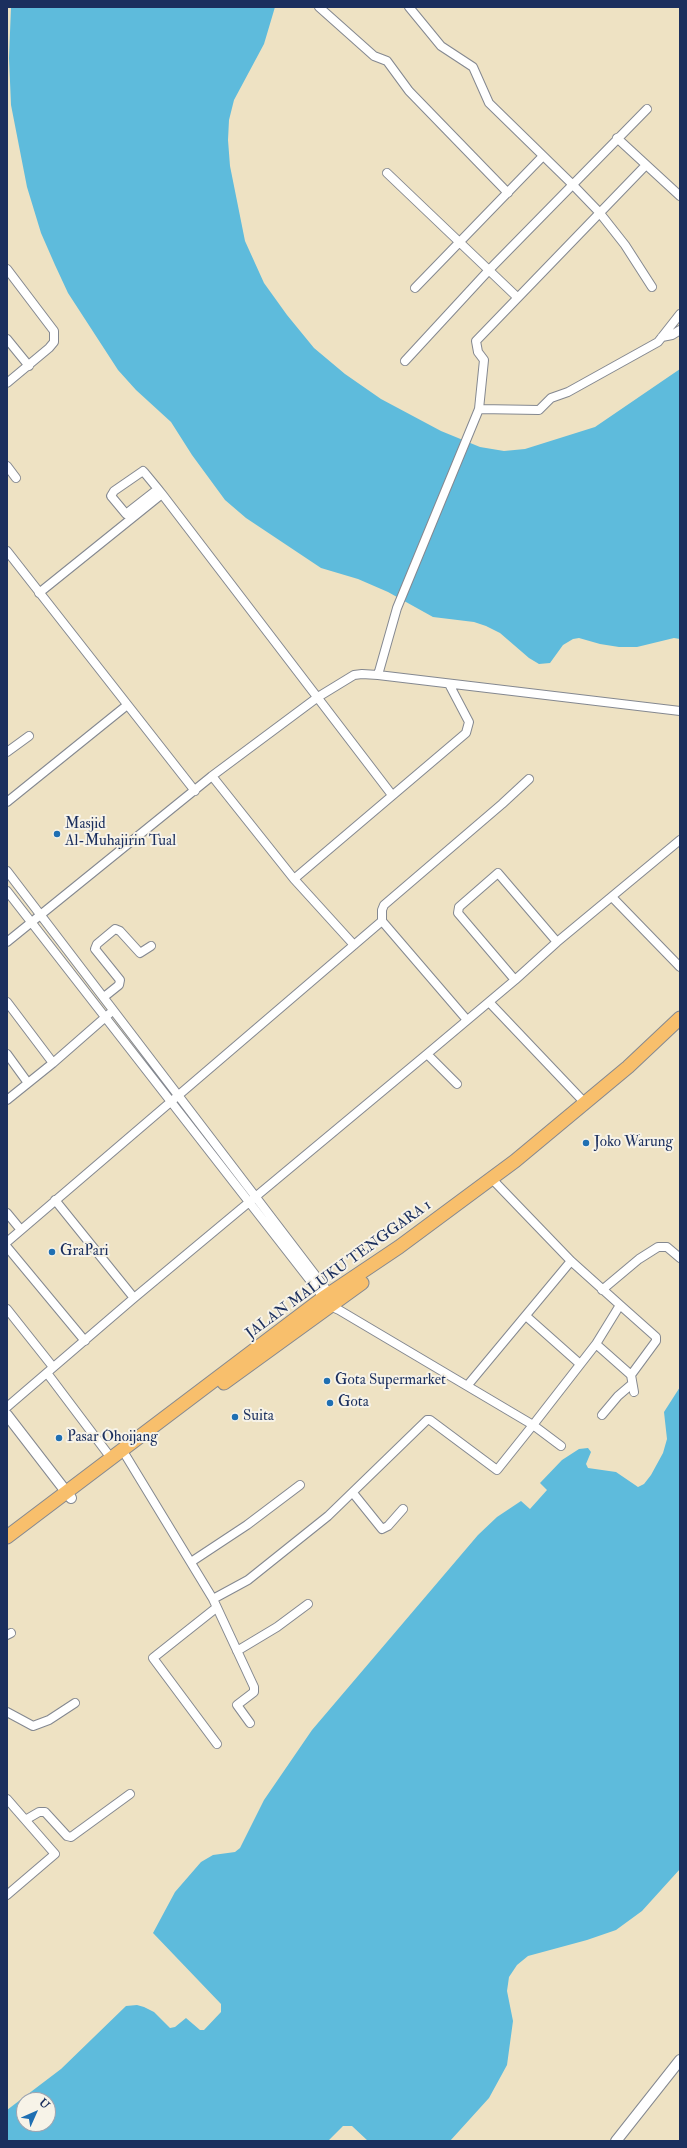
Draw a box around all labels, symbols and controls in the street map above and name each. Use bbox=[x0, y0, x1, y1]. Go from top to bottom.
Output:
place label: Masjid Al-Muhajirin Tual bbox=[65, 816, 176, 851]
marker: Masjid Al-Muhajirin Tual bbox=[52, 829, 62, 839]
place label: Joko Warung bbox=[594, 1134, 673, 1152]
marker: Joko Warung bbox=[581, 1138, 591, 1148]
street label: JALAN MALUKU TENGGARA 1 bbox=[243, 1197, 435, 1343]
place label: GraPari bbox=[60, 1243, 109, 1261]
marker: GraPari bbox=[47, 1247, 57, 1257]
place label: Gota Supermarket bbox=[335, 1372, 446, 1390]
marker: Gota Supermarket bbox=[322, 1376, 332, 1386]
place label: Gota bbox=[338, 1394, 369, 1412]
marker: Gota bbox=[325, 1398, 335, 1408]
place label: Suita bbox=[243, 1408, 274, 1426]
marker: Suita bbox=[230, 1412, 240, 1422]
place label: Pasar Ohoijang bbox=[67, 1429, 158, 1447]
marker: Pasar Ohoijang bbox=[54, 1433, 64, 1443]
north arrow bbox=[16, 2092, 56, 2132]
text: U bbox=[36, 2096, 52, 2112]

